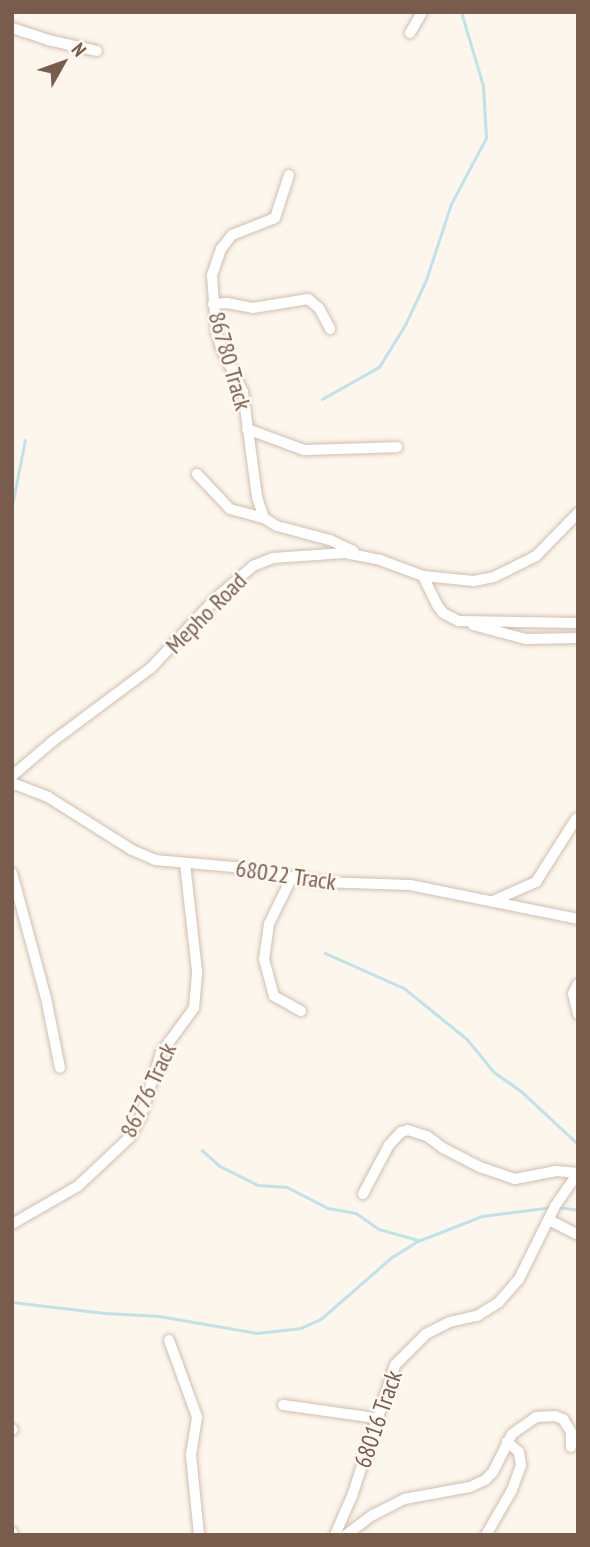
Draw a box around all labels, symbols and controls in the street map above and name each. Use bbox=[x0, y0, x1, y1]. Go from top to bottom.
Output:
north arrow bbox=[28, 28, 98, 98]
text: N bbox=[67, 38, 92, 61]
street label: 86780 Track bbox=[202, 308, 258, 414]
street label: Mepho Road bbox=[160, 567, 252, 659]
street label: 68022 Track bbox=[234, 854, 338, 896]
street label: 86776 Track bbox=[113, 1038, 183, 1142]
street label: 68016 Track bbox=[348, 1366, 408, 1472]

